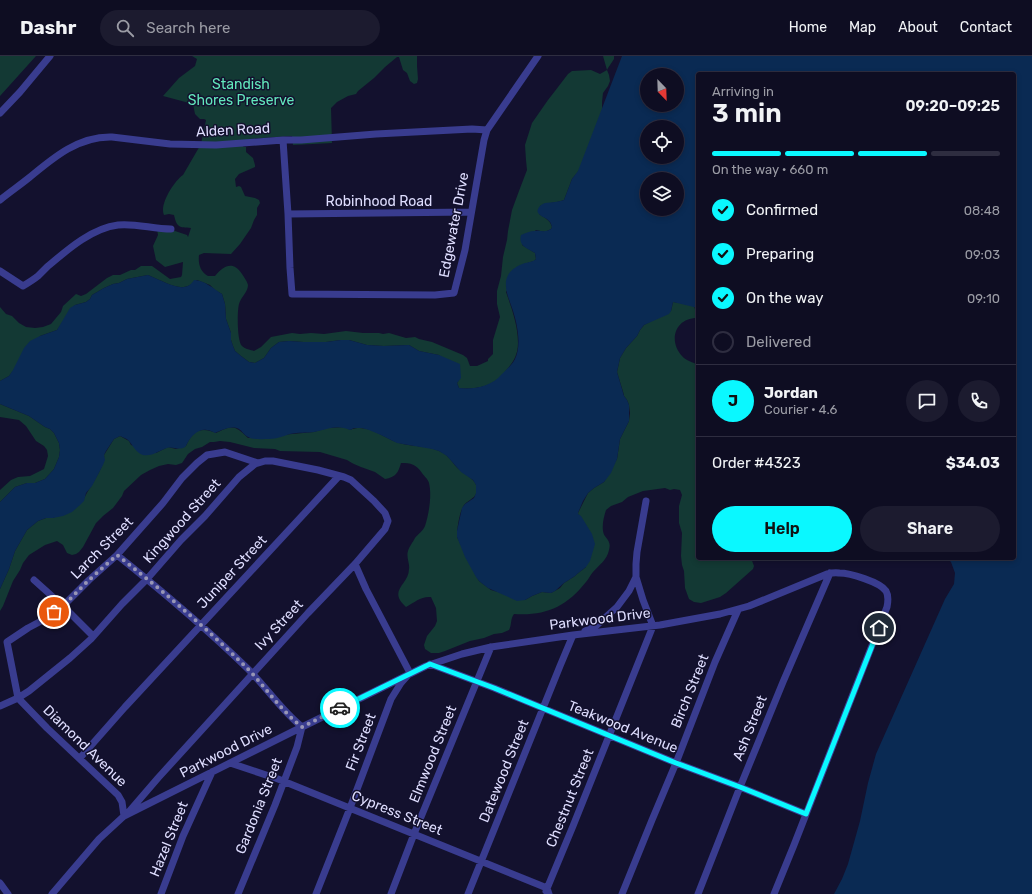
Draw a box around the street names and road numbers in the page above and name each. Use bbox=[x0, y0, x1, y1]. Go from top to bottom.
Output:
street label: Alden Road bbox=[196, 120, 270, 140]
street label: Edgewater Drive bbox=[435, 171, 473, 279]
street label: Robinhood Road bbox=[326, 193, 432, 210]
street label: Kingwood Street bbox=[140, 475, 225, 567]
street label: Larch Street bbox=[67, 513, 137, 583]
street label: Juniper Street bbox=[194, 531, 271, 612]
street label: Ivy Street bbox=[251, 596, 307, 654]
street label: Parkwood Drive bbox=[548, 604, 652, 634]
street label: Birch Street bbox=[667, 651, 713, 730]
street label: Ash Street bbox=[729, 692, 771, 763]
street label: Teakwood Avenue bbox=[566, 697, 681, 757]
street label: Diamond Avenue bbox=[39, 702, 131, 790]
street label: Elmwood Street bbox=[406, 702, 460, 805]
street label: Fir Street bbox=[342, 710, 380, 773]
street label: Datewood Street bbox=[476, 716, 533, 825]
street label: Parkwood Drive bbox=[177, 720, 275, 782]
street label: Chestnut Street bbox=[543, 746, 598, 850]
street label: Gardonia Street bbox=[232, 755, 286, 857]
street label: Cypress Street bbox=[349, 787, 445, 839]
street label: Hazel Street bbox=[146, 798, 192, 879]

